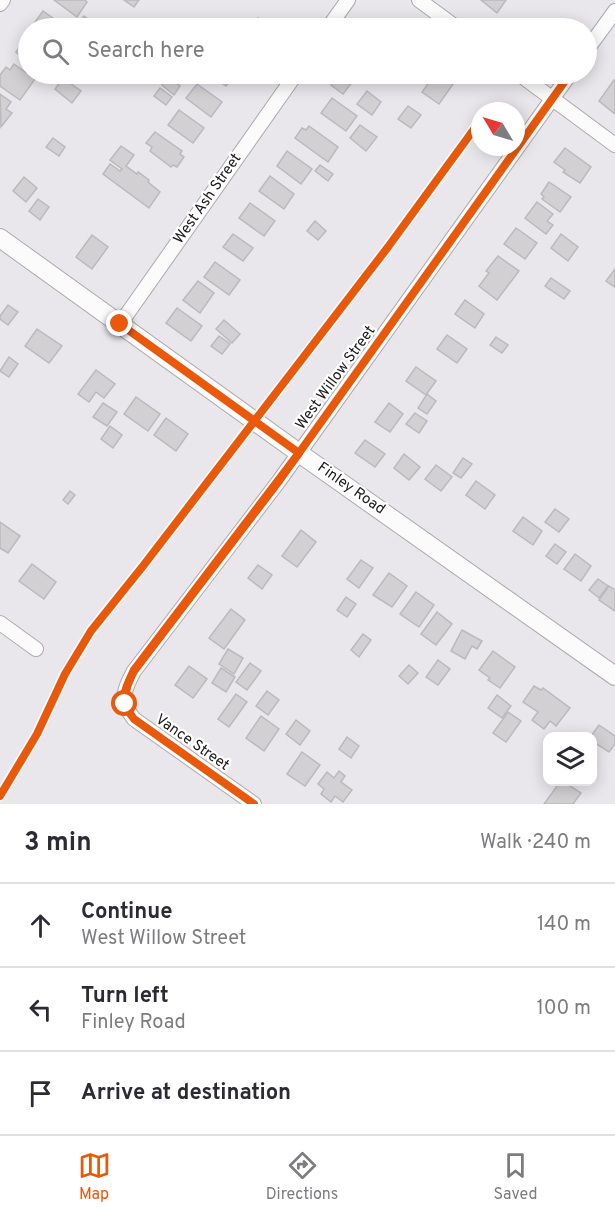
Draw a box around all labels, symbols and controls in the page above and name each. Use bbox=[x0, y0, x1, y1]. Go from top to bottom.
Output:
search box bbox=[18, 18, 597, 84]
icon: search bbox=[39, 35, 72, 68]
text: Search here bbox=[87, 38, 205, 65]
north arrow bbox=[471, 102, 525, 156]
street label: West Ash Street bbox=[170, 150, 246, 248]
route end bbox=[106, 310, 132, 336]
street label: West Willow Street bbox=[292, 322, 380, 434]
street label: Finley Road bbox=[313, 459, 389, 519]
route start bbox=[111, 690, 137, 716]
street label: Vance Street bbox=[151, 711, 233, 775]
map controls bbox=[543, 732, 597, 786]
button: layers bbox=[543, 732, 597, 786]
text: 3 min bbox=[24, 827, 92, 860]
text: Walk · 240 m bbox=[480, 830, 591, 856]
text: Continue bbox=[81, 899, 172, 926]
icon: ahead bbox=[24, 909, 57, 942]
text: 140 m bbox=[537, 912, 591, 938]
text: West Willow Street bbox=[81, 926, 246, 952]
text: Turn left bbox=[81, 983, 169, 1010]
icon: left bbox=[24, 993, 57, 1026]
text: 100 m bbox=[536, 996, 591, 1022]
text: Finley Road bbox=[81, 1010, 186, 1036]
icon: arrive bbox=[24, 1077, 57, 1110]
text: Arrive at destination bbox=[81, 1080, 291, 1107]
tab: Map bbox=[78, 1149, 111, 1205]
tab: Directions bbox=[266, 1149, 338, 1205]
tab: Saved bbox=[493, 1149, 537, 1205]

